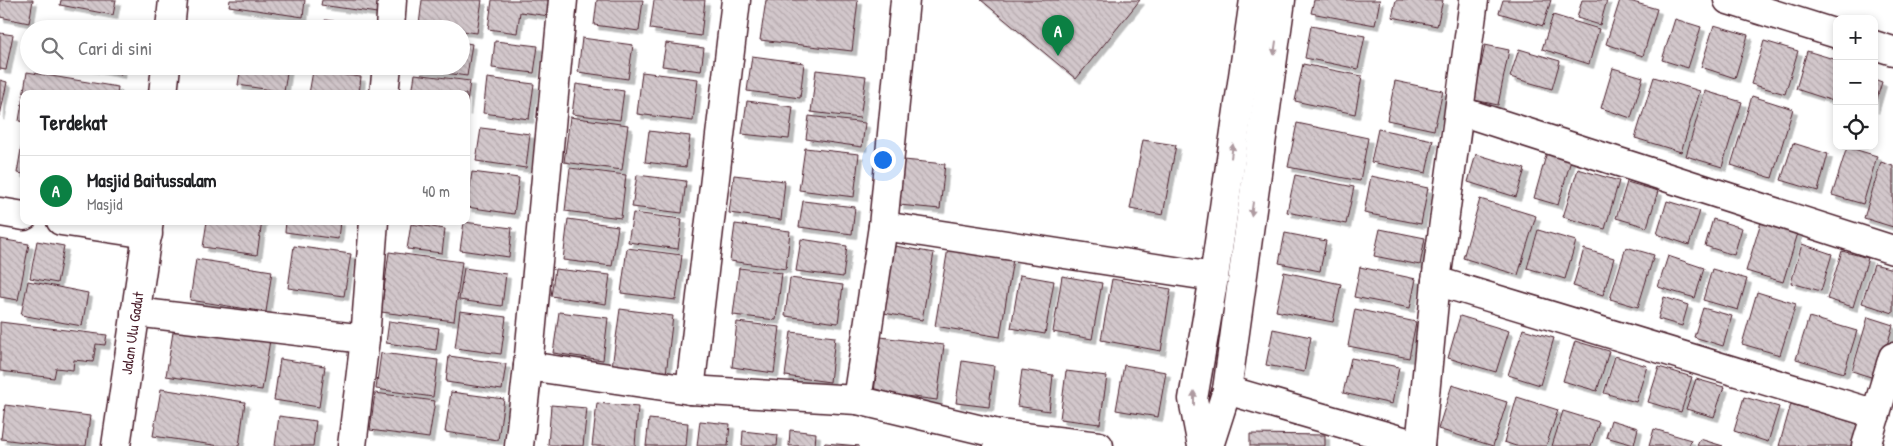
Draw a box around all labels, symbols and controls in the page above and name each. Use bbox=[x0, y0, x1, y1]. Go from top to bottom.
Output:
pin: A bbox=[1042, 15, 1074, 56]
map controls bbox=[1833, 15, 1878, 150]
button: + bbox=[1833, 15, 1878, 60]
search box bbox=[20, 20, 470, 75]
icon: search bbox=[38, 34, 66, 62]
text: Cari di sini bbox=[78, 35, 152, 61]
one-way arrow bbox=[1270, 41, 1278, 57]
button: − bbox=[1833, 60, 1878, 105]
button: locate bbox=[1833, 105, 1878, 150]
text: Terdekat bbox=[40, 108, 107, 137]
one-way arrow bbox=[1228, 143, 1236, 159]
your location bbox=[870, 147, 896, 173]
text: Masjid Baitussalam bbox=[87, 167, 217, 193]
text: A bbox=[52, 180, 60, 202]
text: 40 m bbox=[422, 180, 450, 202]
text: Masjid bbox=[87, 193, 123, 215]
one-way arrow bbox=[1248, 202, 1256, 218]
street label: Jalan Ulu Gadut bbox=[116, 290, 149, 376]
one-way arrow bbox=[1190, 390, 1198, 406]

